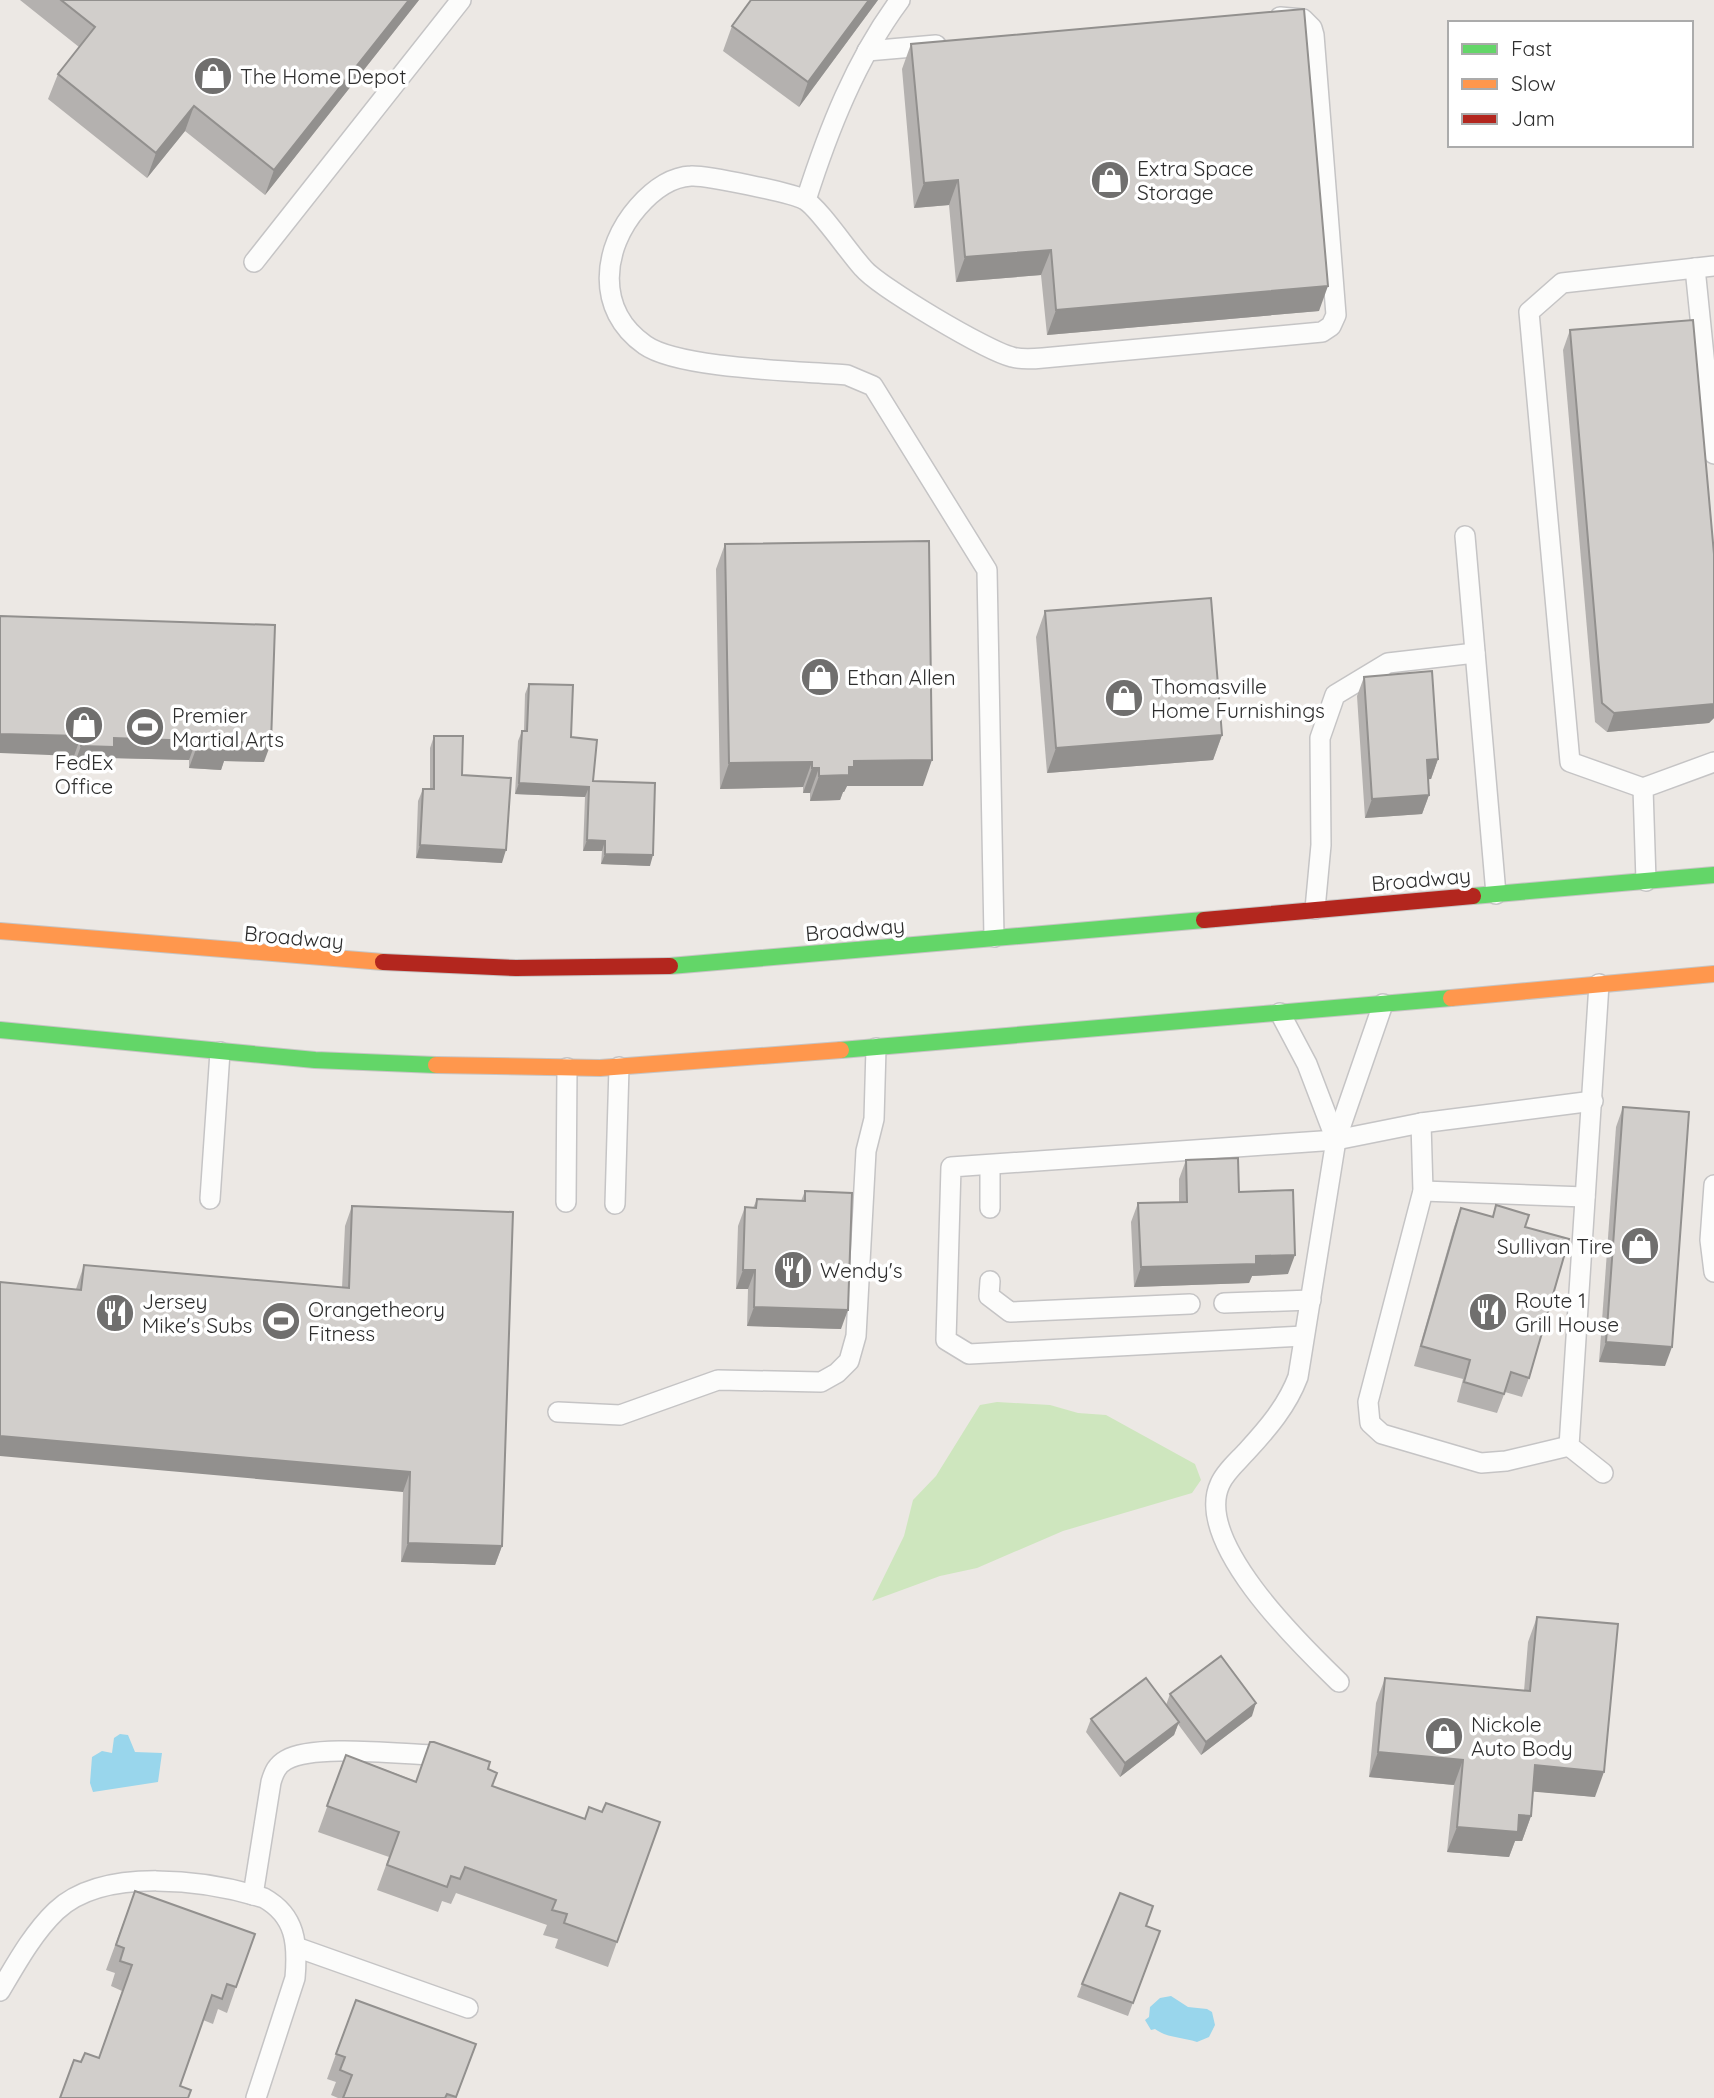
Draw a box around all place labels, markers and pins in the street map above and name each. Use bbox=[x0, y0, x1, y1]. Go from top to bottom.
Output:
shop icon: The Home Depot bbox=[192, 55, 234, 97]
place label: The Home Depot bbox=[240, 63, 406, 89]
place label: Extra Space Storage bbox=[1137, 155, 1254, 205]
shop icon: Extra Space Storage bbox=[1089, 159, 1131, 201]
shop icon: Ethan Allen bbox=[799, 656, 841, 698]
place label: Ethan Allen bbox=[847, 664, 956, 690]
place label: Thomasville Home Furnishings bbox=[1151, 673, 1325, 723]
shop icon: Thomasville Home Furnishings bbox=[1103, 677, 1145, 719]
place label: Premier Martial Arts bbox=[172, 702, 284, 752]
shop icon: FedEx Office bbox=[63, 704, 105, 746]
sports icon: Premier Martial Arts bbox=[124, 706, 166, 748]
place label: FedEx Office bbox=[55, 749, 113, 799]
shop icon: Sullivan Tire bbox=[1619, 1225, 1661, 1267]
place label: Sullivan Tire bbox=[1497, 1233, 1613, 1259]
restaurant icon: Wendy's bbox=[772, 1249, 814, 1291]
place label: Wendy's bbox=[820, 1257, 903, 1283]
place label: Route 1 Grill House bbox=[1515, 1287, 1619, 1337]
place label: Jersey Mike's Subs bbox=[142, 1288, 252, 1338]
restaurant icon: Route 1 Grill House bbox=[1467, 1291, 1509, 1333]
restaurant icon: Jersey Mike's Subs bbox=[94, 1292, 136, 1334]
place label: Orangetheory Fitness bbox=[308, 1296, 445, 1346]
sports icon: Orangetheory Fitness bbox=[260, 1300, 302, 1342]
place label: Nickole Auto Body bbox=[1471, 1711, 1573, 1761]
shop icon: Nickole Auto Body bbox=[1423, 1715, 1465, 1757]

